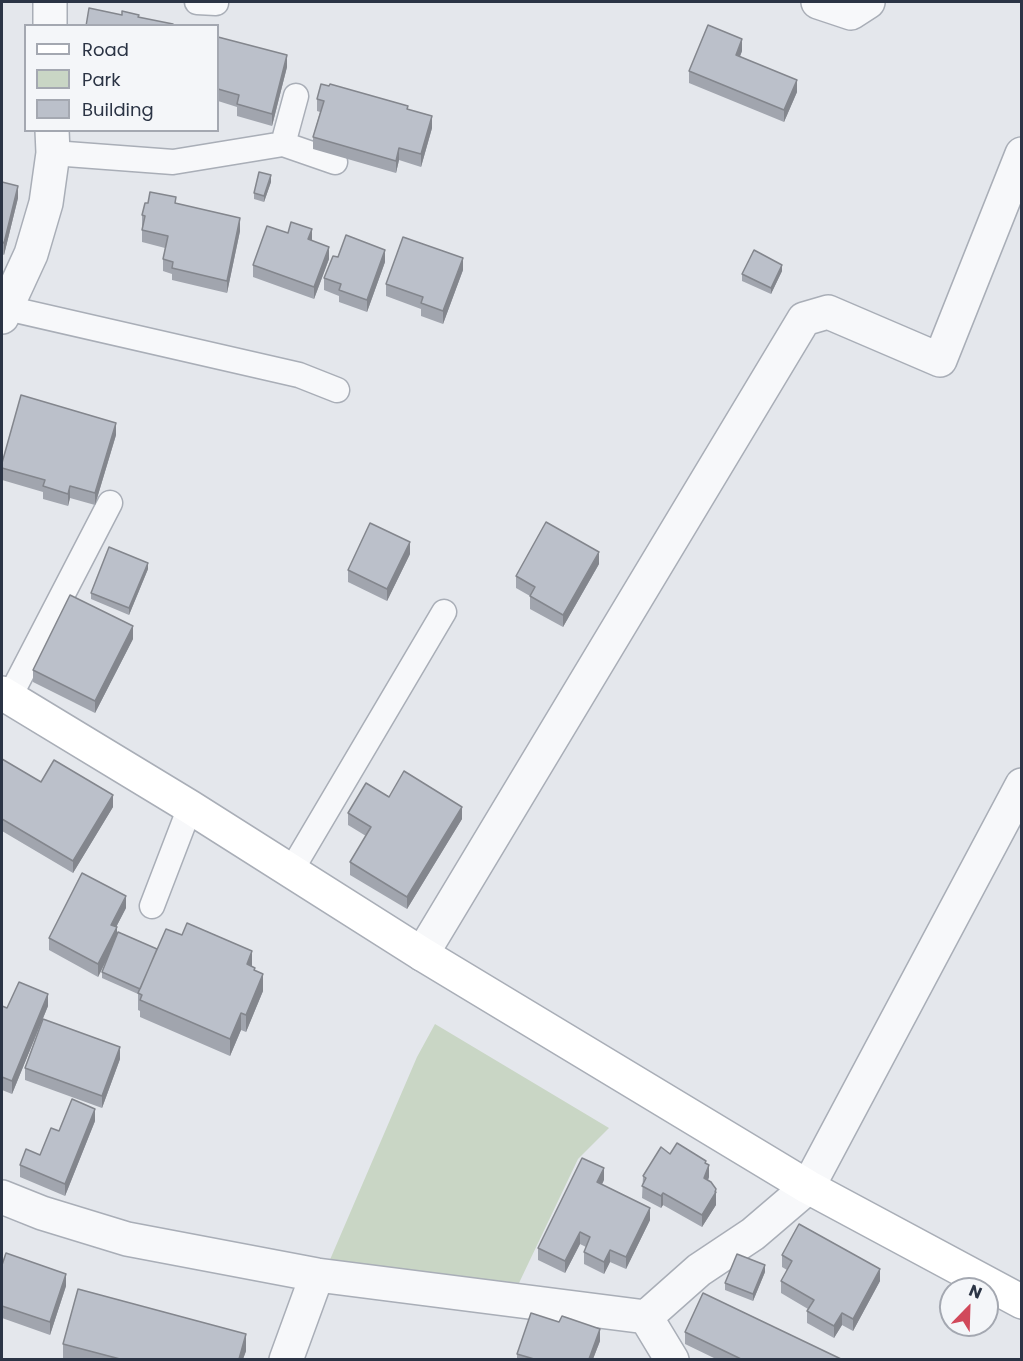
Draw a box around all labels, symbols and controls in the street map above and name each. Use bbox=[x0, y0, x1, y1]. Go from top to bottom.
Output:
legend bbox=[24, 24, 219, 132]
text: Road bbox=[82, 37, 129, 62]
text: Park bbox=[82, 67, 121, 92]
text: Building bbox=[82, 97, 154, 122]
north arrow bbox=[939, 1277, 999, 1337]
text: N bbox=[965, 1279, 985, 1305]

